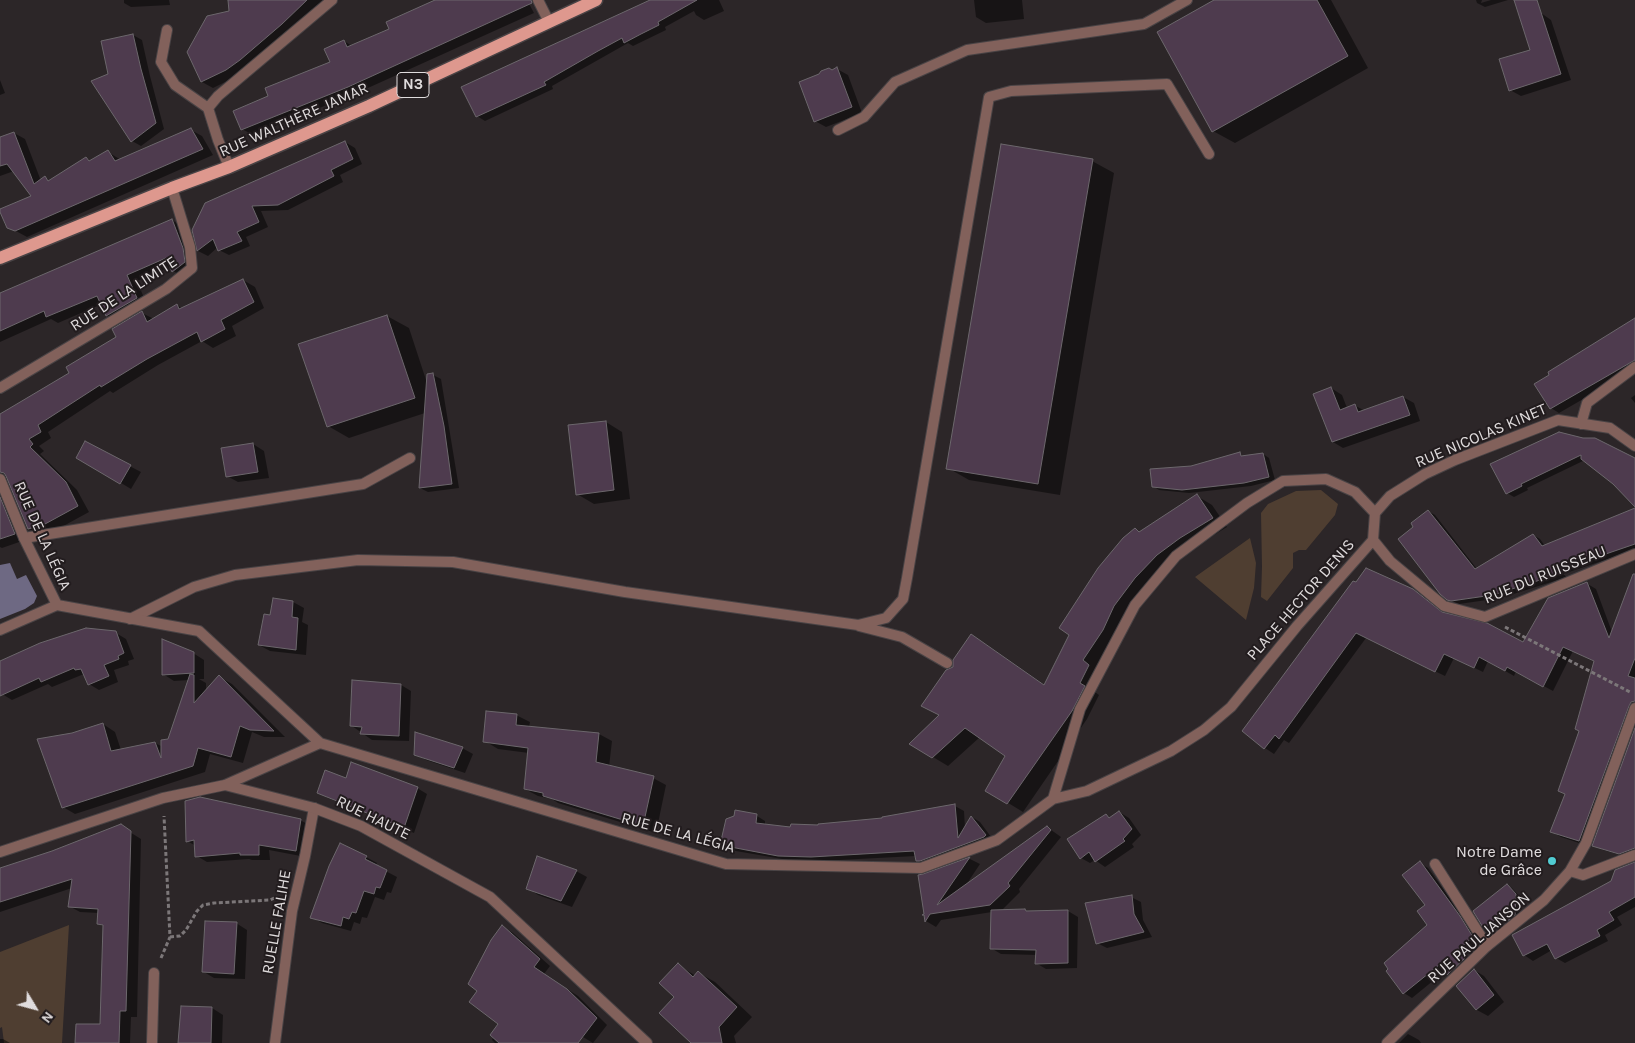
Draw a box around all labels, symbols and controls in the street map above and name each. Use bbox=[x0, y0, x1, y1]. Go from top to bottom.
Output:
road number: N3 bbox=[397, 72, 429, 98]
street label: RUE WALTHÈRE JAMAR bbox=[216, 78, 372, 162]
street label: RUE DE LA LIMITE bbox=[67, 252, 181, 336]
street label: RUE NICOLAS KINET bbox=[1412, 400, 1550, 472]
street label: RUE DE LA LÉGIA bbox=[9, 479, 75, 593]
street label: PLACE HECTOR DENIS bbox=[1243, 536, 1359, 664]
street label: RUE DU RUISSEAU bbox=[1481, 542, 1609, 608]
street label: RUE HAUTE bbox=[333, 792, 413, 844]
street label: RUE DE LA LÉGIA bbox=[619, 809, 737, 857]
place label: Notre Dame de Grâce bbox=[1456, 842, 1542, 880]
marker: Notre Dame de Grâce bbox=[1546, 855, 1558, 867]
street label: RUELLE FALIHE bbox=[258, 868, 296, 976]
street label: RUE PAUL JANSON bbox=[1424, 888, 1534, 988]
north arrow bbox=[10, 983, 60, 1033]
text: N bbox=[38, 1008, 57, 1026]

